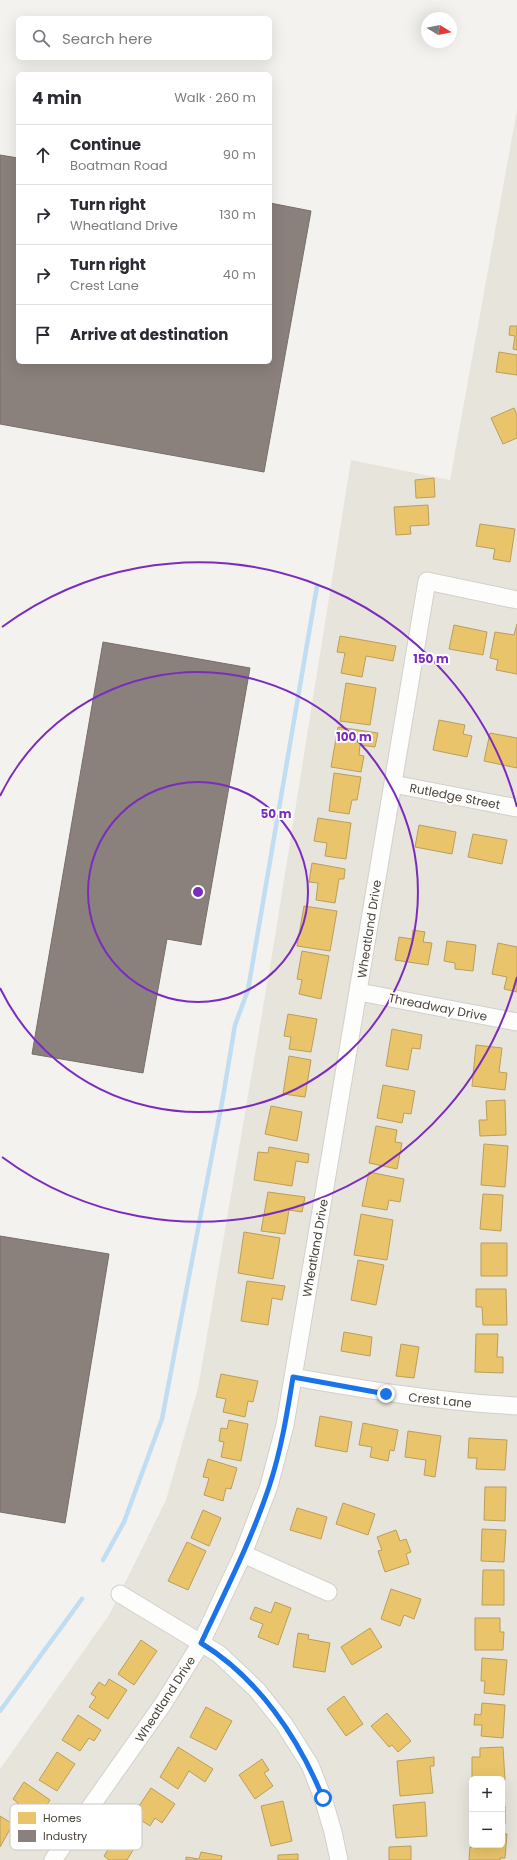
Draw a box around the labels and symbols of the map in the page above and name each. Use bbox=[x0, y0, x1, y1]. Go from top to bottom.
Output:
north arrow bbox=[421, 12, 457, 48]
text: 150 m bbox=[413, 650, 449, 667]
text: 100 m bbox=[336, 728, 372, 745]
street label: Rutledge Street bbox=[408, 779, 502, 813]
text: 50 m bbox=[261, 805, 292, 822]
street label: Wheatland Drive bbox=[353, 879, 385, 979]
centre of rings bbox=[191, 885, 205, 899]
street label: Threadway Drive bbox=[387, 989, 489, 1025]
street label: Wheatland Drive bbox=[298, 1198, 332, 1298]
route end bbox=[377, 1385, 395, 1403]
street label: Crest Lane bbox=[408, 1388, 472, 1412]
street label: Wheatland Drive bbox=[131, 1653, 199, 1745]
route start bbox=[314, 1789, 332, 1807]
legend bbox=[10, 1804, 142, 1850]
text: Homes bbox=[43, 1810, 82, 1826]
text: Industry bbox=[43, 1828, 88, 1844]

